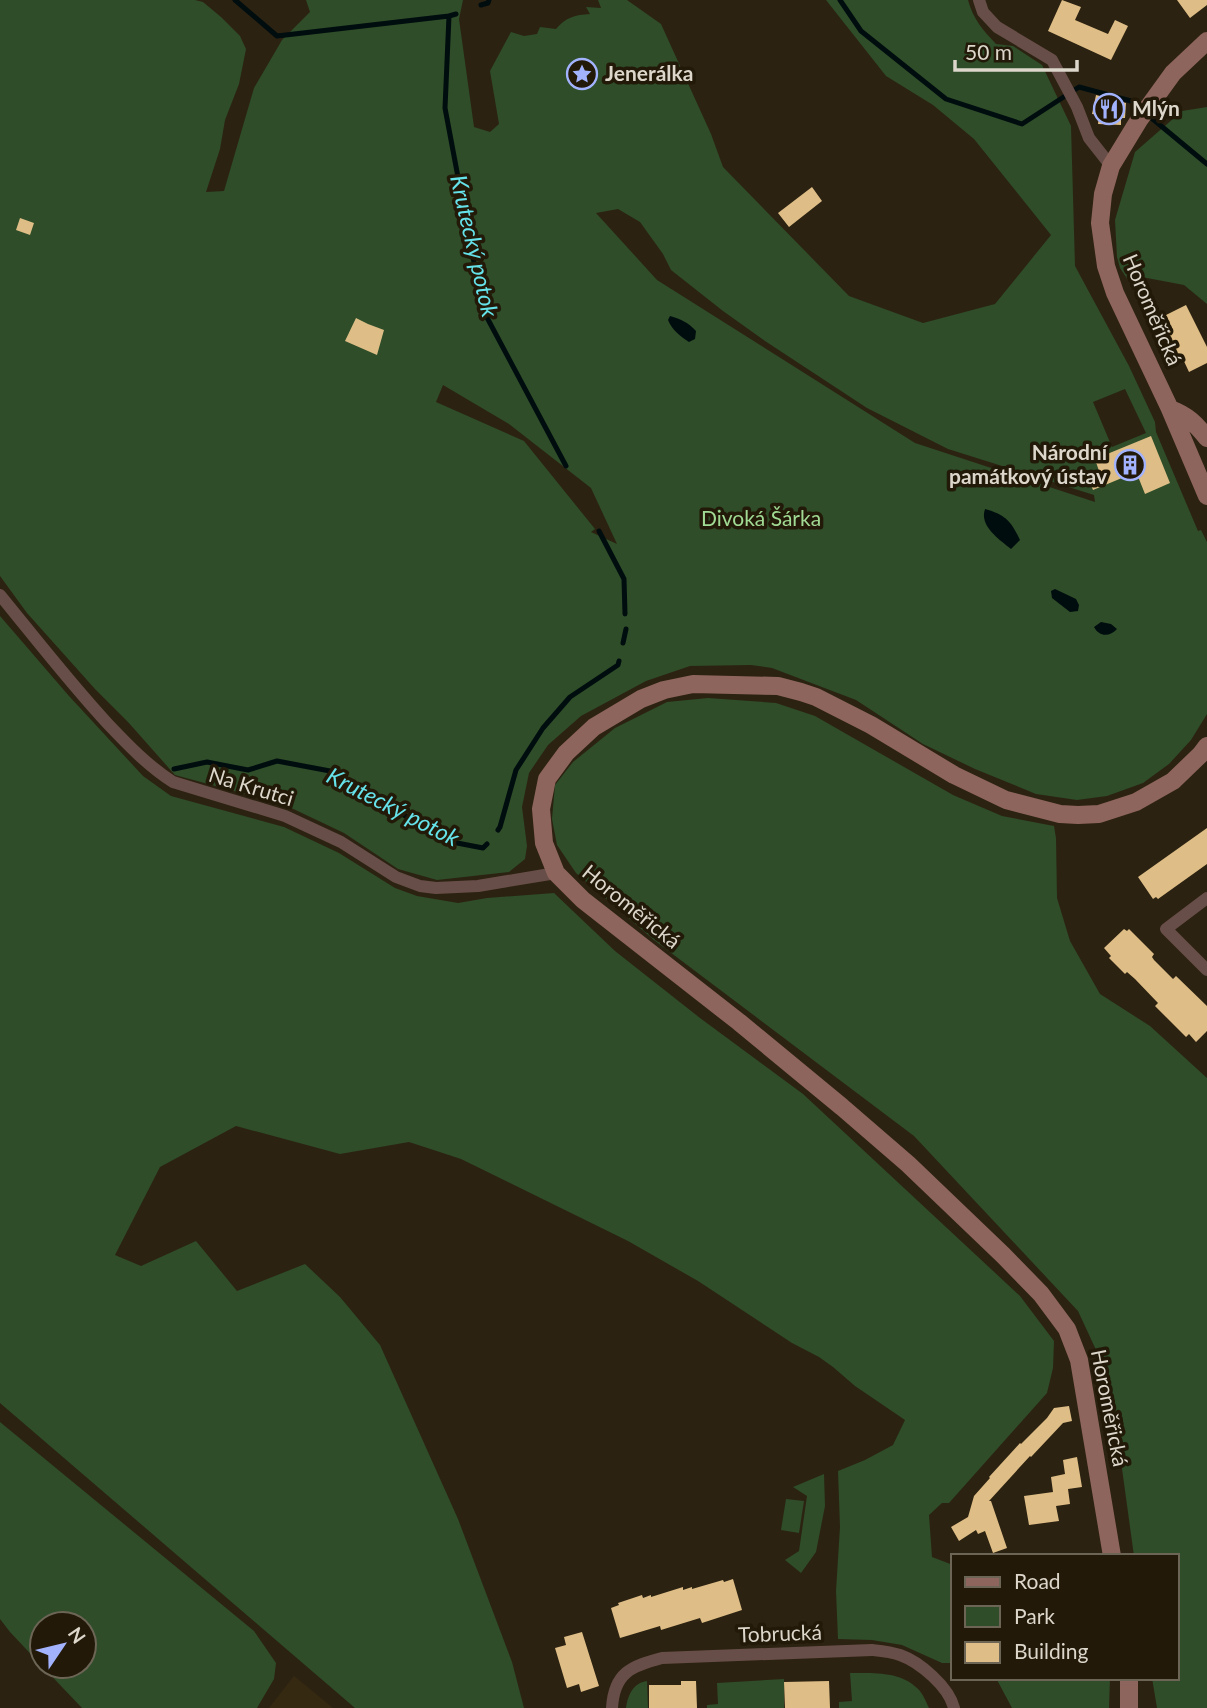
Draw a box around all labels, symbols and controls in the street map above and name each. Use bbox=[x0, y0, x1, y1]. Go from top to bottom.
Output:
scale bar bbox=[955, 28, 1078, 72]
text: 50 m bbox=[965, 39, 1012, 64]
place icon: Jenerálka bbox=[565, 57, 599, 91]
place label: Jenerálka bbox=[605, 60, 693, 85]
restaurant icon: Mlýn bbox=[1092, 92, 1126, 126]
place label: Mlýn bbox=[1132, 95, 1180, 120]
water label: Krutecký potok bbox=[445, 172, 505, 321]
street label: Horoměřická bbox=[1119, 250, 1188, 369]
place label: Národní památkový ústav bbox=[949, 439, 1109, 488]
building icon: Národní památkový ústav bbox=[1113, 448, 1147, 482]
park label: Divoká Šárka bbox=[701, 505, 821, 530]
street label: Na Krutci bbox=[206, 761, 297, 810]
water label: Krutecký potok bbox=[323, 761, 465, 852]
street label: Horoměřická bbox=[578, 859, 686, 953]
street label: Horoměřická bbox=[1087, 1347, 1134, 1468]
legend bbox=[951, 1554, 1179, 1680]
text: Road bbox=[1014, 1568, 1061, 1593]
text: Park bbox=[1014, 1603, 1055, 1628]
north arrow bbox=[28, 1610, 98, 1680]
street label: Tobrucká bbox=[738, 1619, 822, 1646]
text: N bbox=[64, 1622, 91, 1648]
text: Building bbox=[1014, 1638, 1089, 1663]

